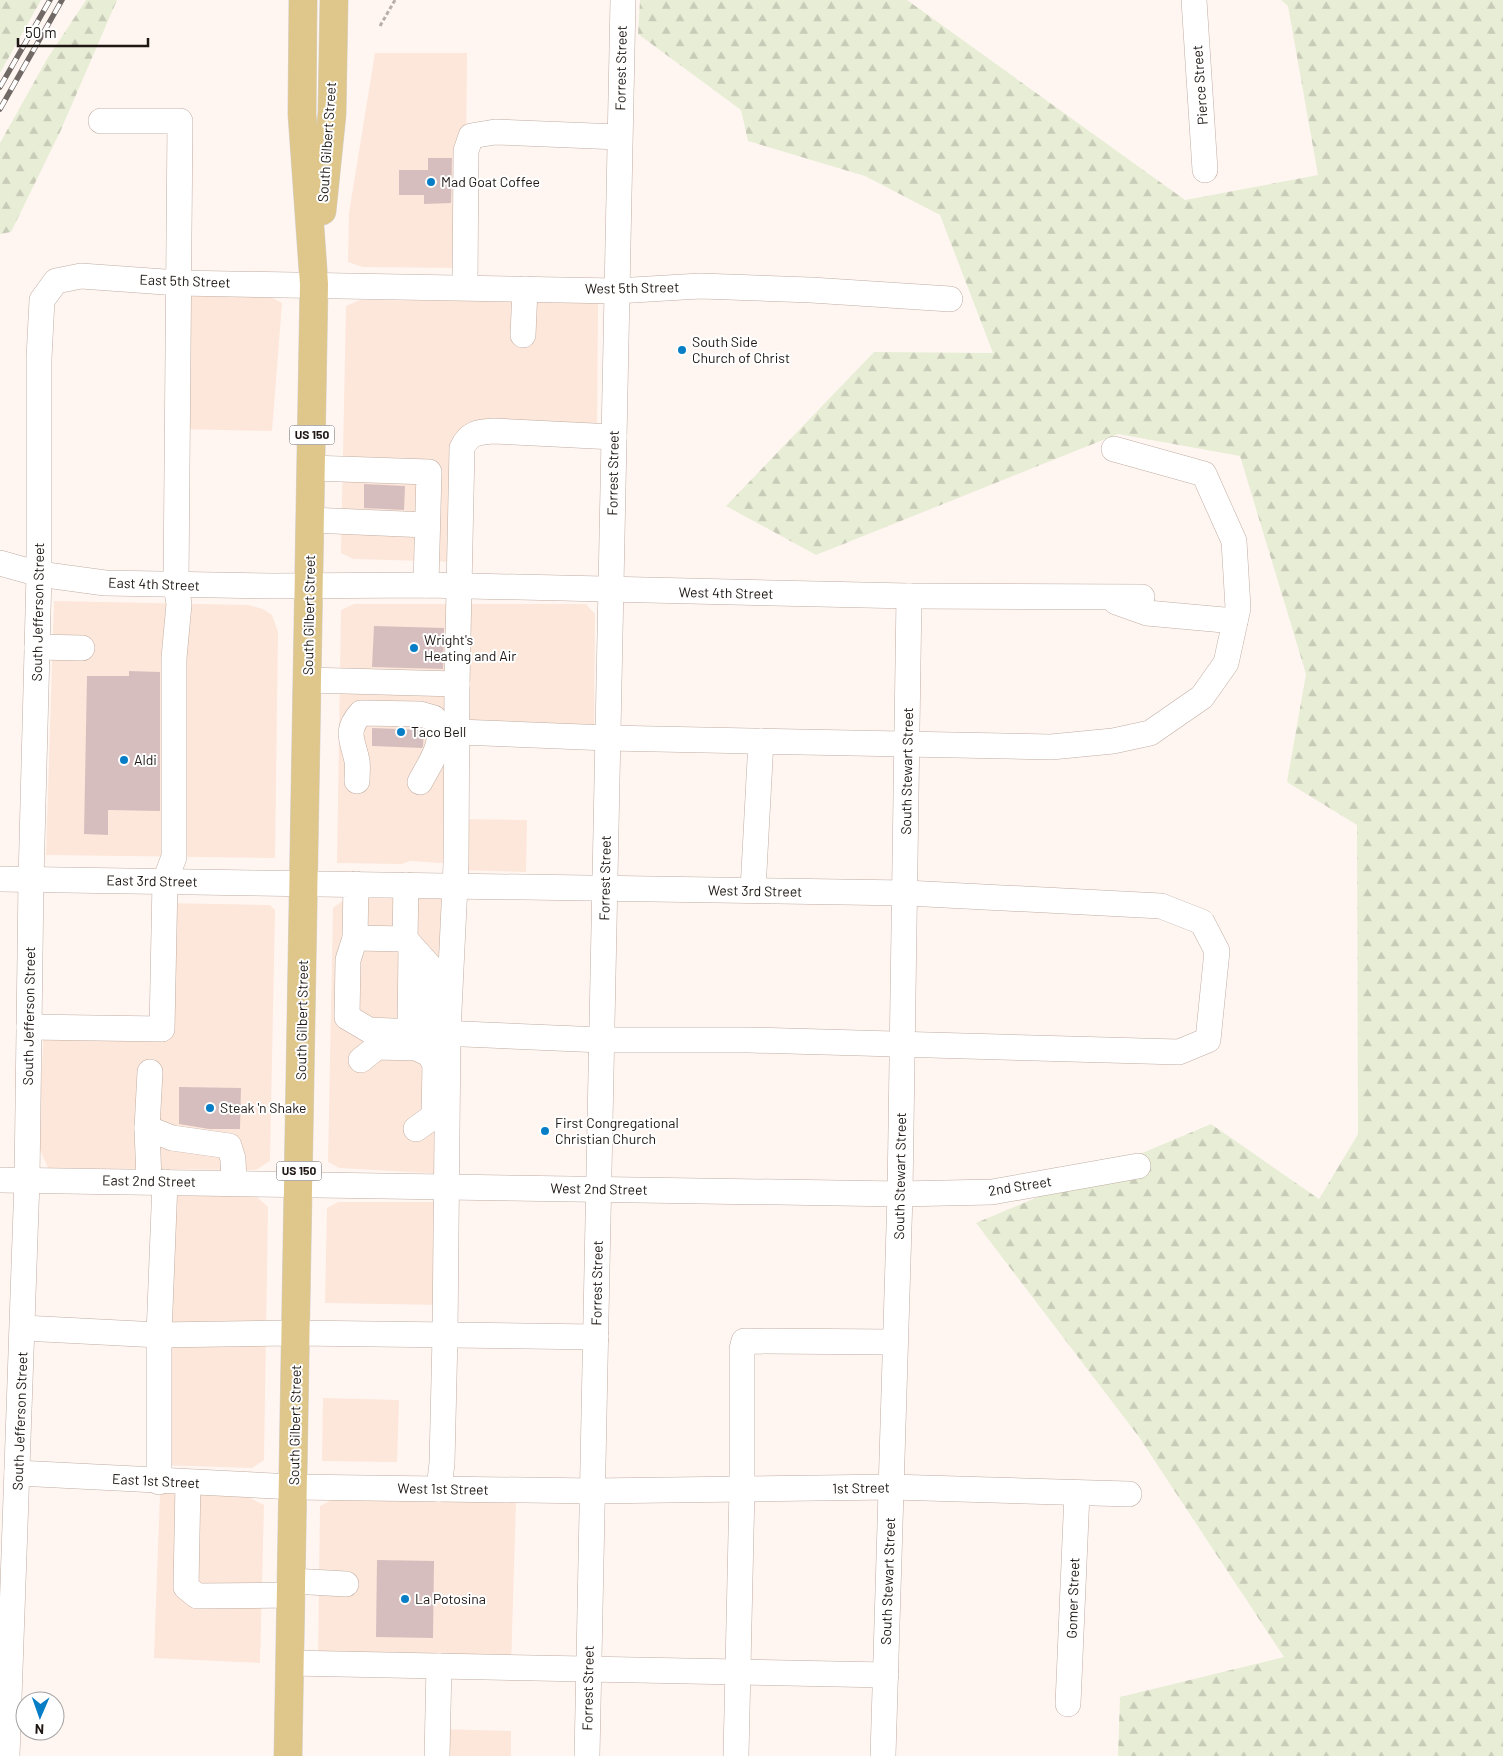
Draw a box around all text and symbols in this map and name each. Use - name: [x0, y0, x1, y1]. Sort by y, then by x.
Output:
- scale bar: [18, 15, 148, 47]
- text: 50 m: [25, 23, 57, 41]
- street label: Forrest Street: [611, 25, 630, 111]
- street label: Pierce Street: [1188, 45, 1211, 126]
- street label: South Gilbert Street: [314, 81, 339, 203]
- place label: Mad Goat Coffee: [441, 173, 540, 190]
- marker: Mad Goat Coffee: [425, 176, 437, 188]
- street label: East 5th Street: [139, 270, 231, 291]
- street label: West 5th Street: [585, 278, 679, 297]
- place label: South Side Church of Christ: [692, 333, 790, 366]
- marker: South Side Church of Christ: [676, 344, 688, 356]
- road number: US 150: [290, 426, 334, 444]
- street label: Forrest Street: [603, 430, 622, 516]
- street label: South Jefferson Street: [28, 542, 47, 682]
- street label: South Gilbert Street: [299, 555, 318, 675]
- street label: East 4th Street: [108, 573, 200, 594]
- street label: West 4th Street: [678, 583, 774, 602]
- place label: Wright's Heating and Air: [424, 631, 516, 664]
- marker: Wright's Heating and Air: [408, 642, 420, 654]
- street label: South Stewart Street: [897, 707, 916, 835]
- place label: Taco Bell: [411, 723, 466, 740]
- marker: Taco Bell: [395, 726, 407, 738]
- place label: Aldi: [134, 751, 157, 768]
- marker: Aldi: [118, 754, 130, 766]
- street label: Forrest Street: [595, 835, 614, 921]
- street label: East 3rd Street: [106, 871, 198, 890]
- street label: West 3rd Street: [708, 881, 802, 900]
- street label: South Jefferson Street: [19, 946, 38, 1086]
- street label: South Gilbert Street: [292, 960, 311, 1080]
- place label: Steak 'n Shake: [220, 1099, 306, 1116]
- marker: Steak 'n Shake: [204, 1102, 216, 1114]
- street label: South Stewart Street: [890, 1112, 909, 1240]
- place label: First Congregational Christian Church: [555, 1114, 679, 1147]
- marker: First Congregational Christian Church: [539, 1125, 551, 1137]
- road number: US 150: [276, 1162, 322, 1180]
- street label: East 2nd Street: [102, 1171, 196, 1190]
- street label: 2nd Street: [987, 1172, 1053, 1199]
- street label: West 2nd Street: [550, 1179, 648, 1198]
- street label: Forrest Street: [587, 1240, 606, 1326]
- street label: South Jefferson Street: [9, 1351, 30, 1491]
- street label: South Gilbert Street: [285, 1365, 304, 1485]
- street label: East 1st Street: [112, 1470, 200, 1491]
- street label: 1st Street: [832, 1478, 890, 1497]
- street label: West 1st Street: [397, 1479, 489, 1498]
- street label: South Stewart Street: [877, 1517, 898, 1645]
- street label: Gomer Street: [1063, 1557, 1082, 1639]
- place label: La Potosina: [415, 1590, 486, 1607]
- marker: La Potosina: [399, 1593, 411, 1605]
- street label: Forrest Street: [578, 1645, 597, 1731]
- north arrow: [15, 1691, 65, 1741]
- text: N: [35, 1721, 44, 1738]

